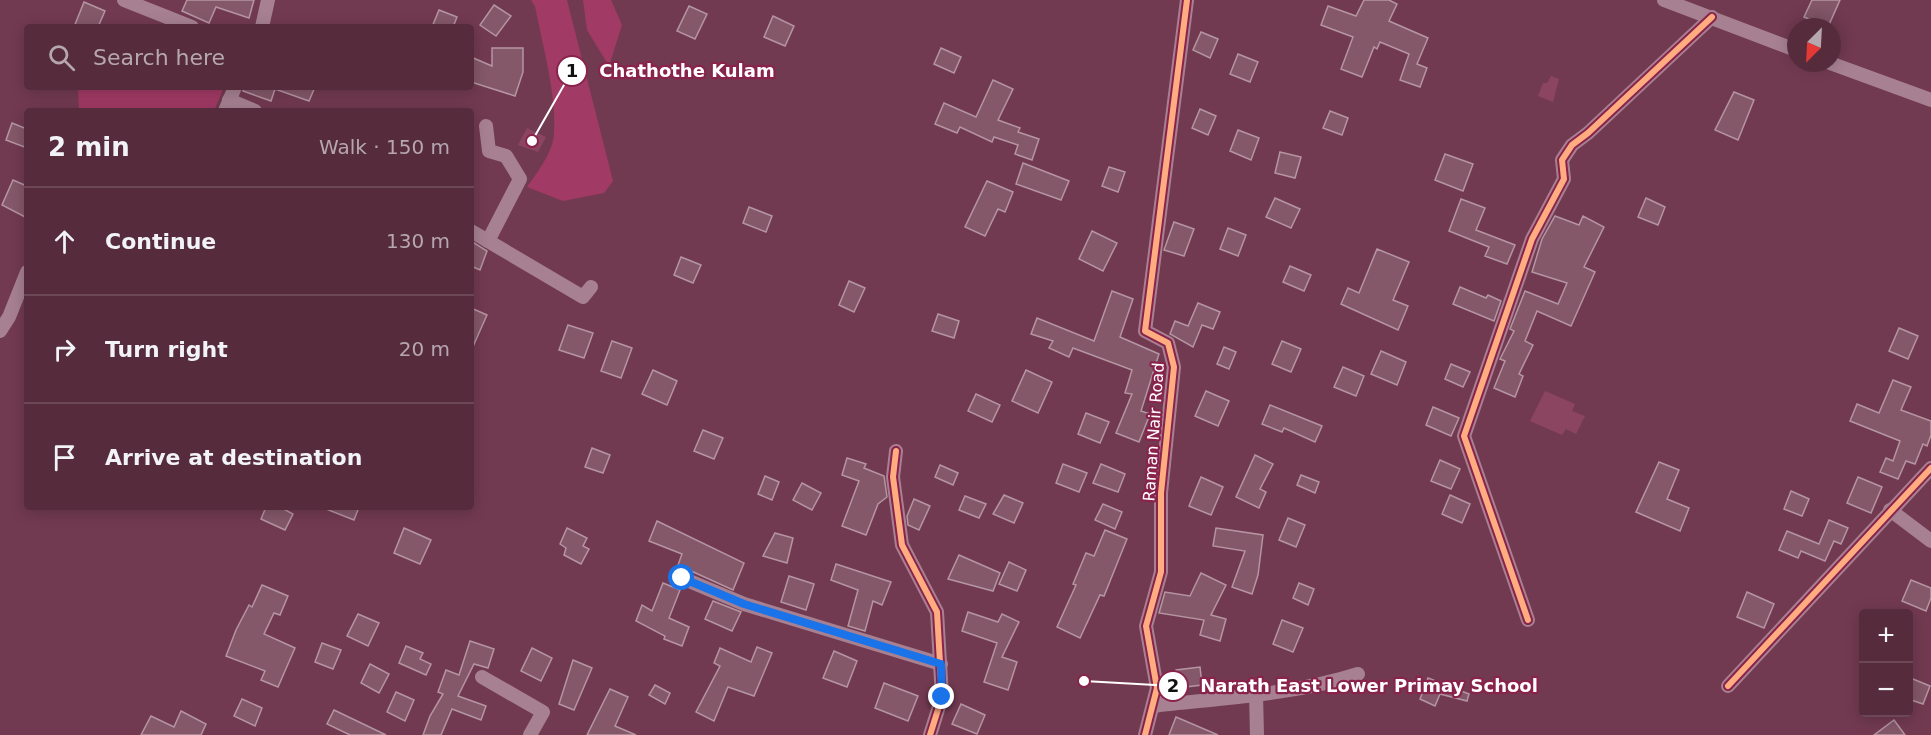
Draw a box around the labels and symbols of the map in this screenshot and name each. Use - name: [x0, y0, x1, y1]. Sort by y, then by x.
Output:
- north arrow: [1787, 18, 1841, 72]
- callout: Chathothe Kulam: [557, 53, 786, 89]
- text: 1: [566, 60, 578, 81]
- text: Chathothe Kulam: [599, 60, 775, 81]
- street label: Raman Nair Road: [1139, 362, 1168, 502]
- route start: [668, 564, 694, 590]
- callout: Narath East Lower Primay School: [1158, 668, 1550, 704]
- text: 2: [1167, 675, 1179, 696]
- text: Narath East Lower Primay School: [1200, 675, 1538, 696]
- route end: [928, 683, 954, 709]

